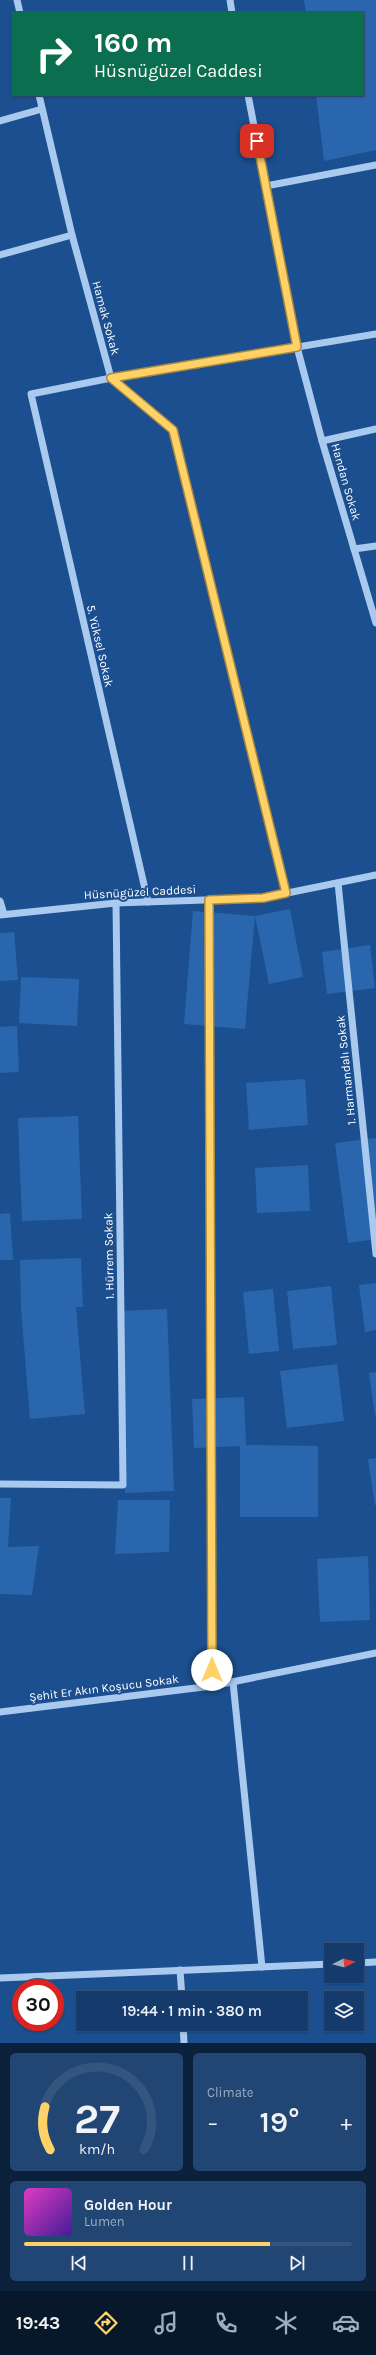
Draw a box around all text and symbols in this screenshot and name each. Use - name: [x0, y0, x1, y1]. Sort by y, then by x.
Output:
- text: 160 m: [94, 26, 172, 59]
- icon: right: [28, 28, 80, 80]
- text: Hüsnügüzel Caddesi: [94, 60, 263, 82]
- pin: [240, 124, 274, 158]
- icon: arrive: [246, 130, 268, 152]
- street label: Hamak Sokak: [89, 279, 123, 357]
- street label: Handan Sokak: [328, 442, 364, 522]
- street label: 5. Yüksel Sokak: [84, 603, 116, 689]
- street label: Hüsnügüzel Caddesi: [83, 882, 197, 902]
- street label: 1. Harmandalı Sokak: [333, 1014, 359, 1126]
- street label: 1. Hürrem Sokak: [101, 1212, 117, 1300]
- position arrow: [191, 1649, 233, 1691]
- street label: Şehit Er Akın Koşucu Sokak: [28, 1672, 180, 1704]
- north arrow: [324, 1943, 364, 1983]
- map controls: [324, 1943, 364, 2031]
- speed limit sign: 30: [12, 1979, 64, 2031]
- button: layers: [324, 1991, 364, 2031]
- text: 19:44 · 1 min · 380 m: [122, 2002, 262, 2020]
- text: Climate: [207, 2085, 253, 2100]
- text: 27: [74, 2095, 119, 2143]
- text: 19°: [260, 2104, 299, 2140]
- text: −: [207, 2110, 219, 2136]
- text: +: [340, 2110, 352, 2136]
- text: km/h: [78, 2141, 115, 2158]
- text: Golden Hour: [84, 2196, 172, 2214]
- text: Lumen: [84, 2214, 125, 2229]
- icon: previous: [68, 2252, 90, 2274]
- icon: pause: [177, 2252, 199, 2274]
- icon: next: [286, 2252, 308, 2274]
- icon: directions: [92, 2309, 120, 2337]
- icon: music: [152, 2309, 180, 2337]
- icon: phone: [212, 2309, 240, 2337]
- icon: climate: [272, 2309, 300, 2337]
- icon: car: [332, 2309, 360, 2337]
- text: 19:43: [16, 2312, 60, 2334]

